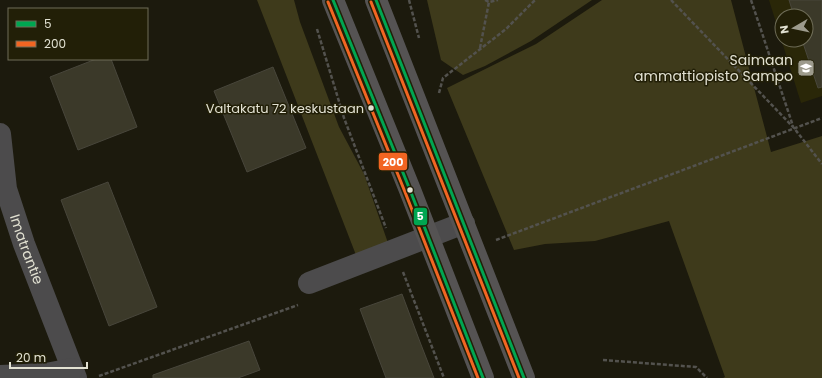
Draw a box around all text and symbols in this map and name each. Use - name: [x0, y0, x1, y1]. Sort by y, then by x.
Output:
- legend: [8, 8, 148, 60]
- north arrow: [774, 8, 814, 48]
- text: 5: [44, 15, 52, 32]
- text: N: [776, 24, 793, 35]
- text: 200: [44, 35, 66, 52]
- place label: Saimaan ammattiopisto Sampo: [634, 50, 793, 86]
- school or university icon: Saimaan ammattiopisto Sampo: [796, 58, 816, 78]
- place label: Valtakatu 72 keskustaan: [206, 99, 364, 118]
- marker: Valtakatu 72 keskustaan: [366, 103, 376, 113]
- line badge: 200: [378, 152, 408, 171]
- text: 200: [383, 154, 403, 170]
- unlabelled marker: [405, 185, 415, 195]
- line badge: 5: [413, 207, 428, 226]
- text: 5: [416, 208, 424, 224]
- street label: Imatrantie: [5, 212, 49, 288]
- scale bar: [10, 344, 87, 370]
- text: 20 m: [16, 349, 46, 366]

